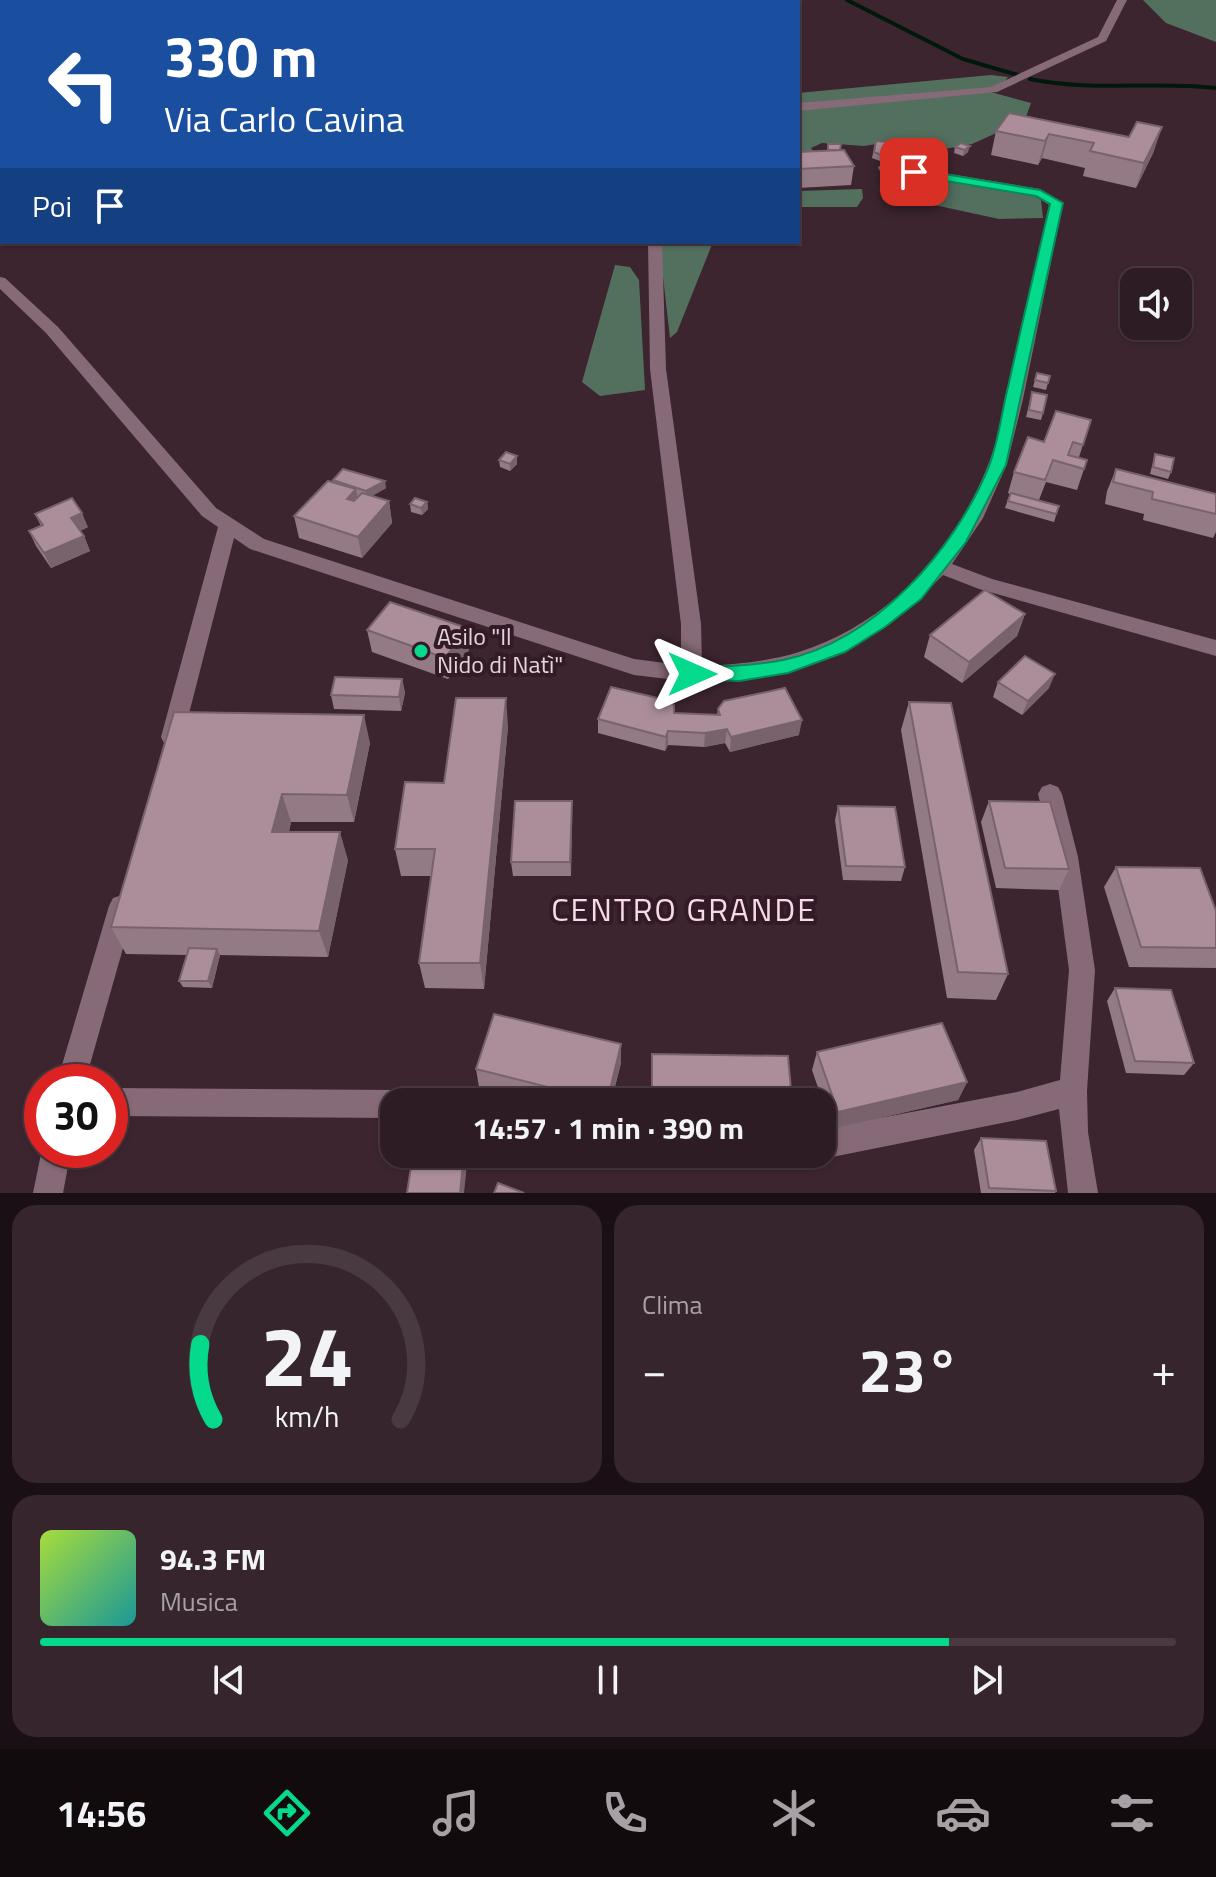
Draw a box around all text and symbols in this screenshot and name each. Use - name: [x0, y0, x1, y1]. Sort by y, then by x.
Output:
- text: 330 m: [164, 14, 317, 99]
- icon: left: [32, 32, 136, 136]
- text: Via Carlo Cavina: [164, 91, 404, 146]
- pin: [880, 138, 948, 206]
- icon: arrive: [892, 150, 936, 194]
- text: Poi: [32, 183, 72, 229]
- icon: arrive: [88, 184, 132, 228]
- map controls: [1120, 268, 1192, 340]
- button: sound: [1120, 268, 1192, 340]
- place label: Asilo "Il Nido di Natì": [437, 618, 563, 682]
- position arrow: [650, 632, 734, 716]
- marker: Asilo "Il Nido di Natì": [412, 642, 430, 660]
- district label: CENTRO GRANDE: [551, 885, 817, 933]
- speed limit sign: 30: [24, 1064, 128, 1168]
- text: 14:57 · 1 min · 390 m: [472, 1105, 744, 1151]
- text: Clima: [642, 1285, 703, 1324]
- text: 24: [260, 1292, 354, 1418]
- text: 23°: [859, 1324, 959, 1415]
- text: −: [642, 1336, 667, 1403]
- text: +: [1151, 1336, 1176, 1403]
- text: km/h: [275, 1395, 339, 1438]
- text: 94.3 FM: [160, 1536, 266, 1582]
- text: Musica: [160, 1582, 238, 1621]
- icon: previous: [207, 1658, 251, 1702]
- icon: pause: [586, 1658, 630, 1702]
- icon: next: [965, 1658, 1009, 1702]
- icon: directions: [259, 1785, 315, 1841]
- icon: music: [428, 1785, 484, 1841]
- icon: phone: [597, 1785, 653, 1841]
- icon: climate: [766, 1785, 822, 1841]
- icon: car: [935, 1785, 991, 1841]
- icon: filters: [1104, 1785, 1160, 1841]
- text: 14:56: [56, 1786, 146, 1841]

